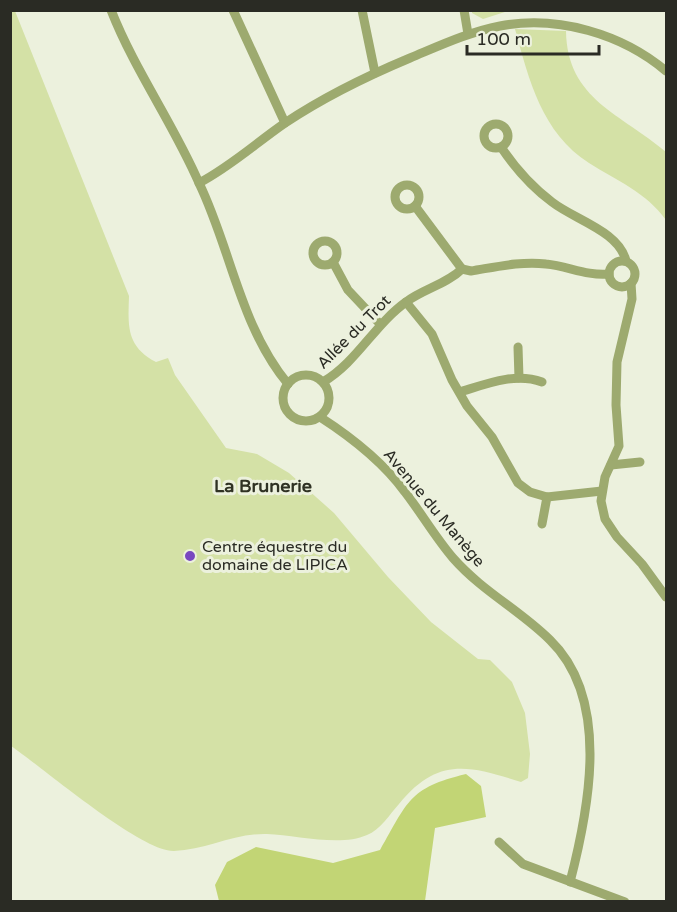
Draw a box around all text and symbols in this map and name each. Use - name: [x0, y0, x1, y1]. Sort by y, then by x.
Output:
- scale bar: [467, 18, 599, 56]
- text: 100 m: [476, 28, 531, 50]
- street label: Allée du Trot: [313, 291, 395, 373]
- street label: Avenue du Manège: [379, 445, 489, 571]
- district label: La Brunerie: [214, 475, 312, 497]
- place label: Centre équestre du domaine de LIPICA: [202, 537, 348, 575]
- marker: Centre équestre du domaine de LIPICA: [183, 549, 197, 563]

